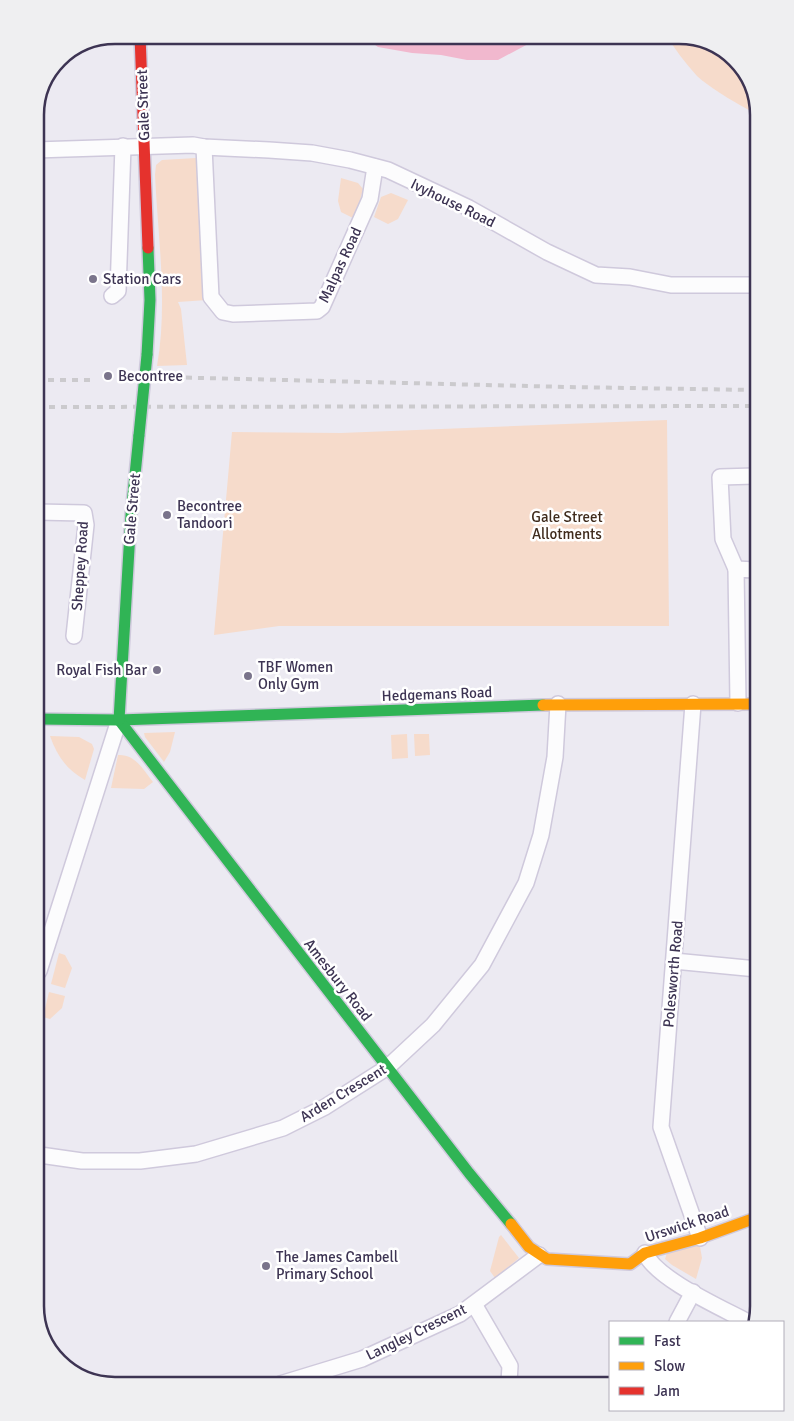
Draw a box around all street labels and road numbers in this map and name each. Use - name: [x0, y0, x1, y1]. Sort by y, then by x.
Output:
- street label: Gale Street: [133, 69, 153, 141]
- street label: Ivyhouse Road: [408, 175, 498, 231]
- street label: Malpas Road: [315, 224, 365, 306]
- street label: Gale Street: [120, 473, 144, 545]
- street label: Sheppey Road: [68, 521, 92, 611]
- street label: Hedgemans Road: [381, 683, 493, 705]
- street label: Polesworth Road: [659, 920, 687, 1028]
- street label: Amesbury Road: [300, 935, 376, 1025]
- street label: Arden Crescent: [296, 1060, 390, 1126]
- street label: Urswick Road: [643, 1202, 731, 1246]
- street label: Langley Crescent: [363, 1300, 469, 1364]

